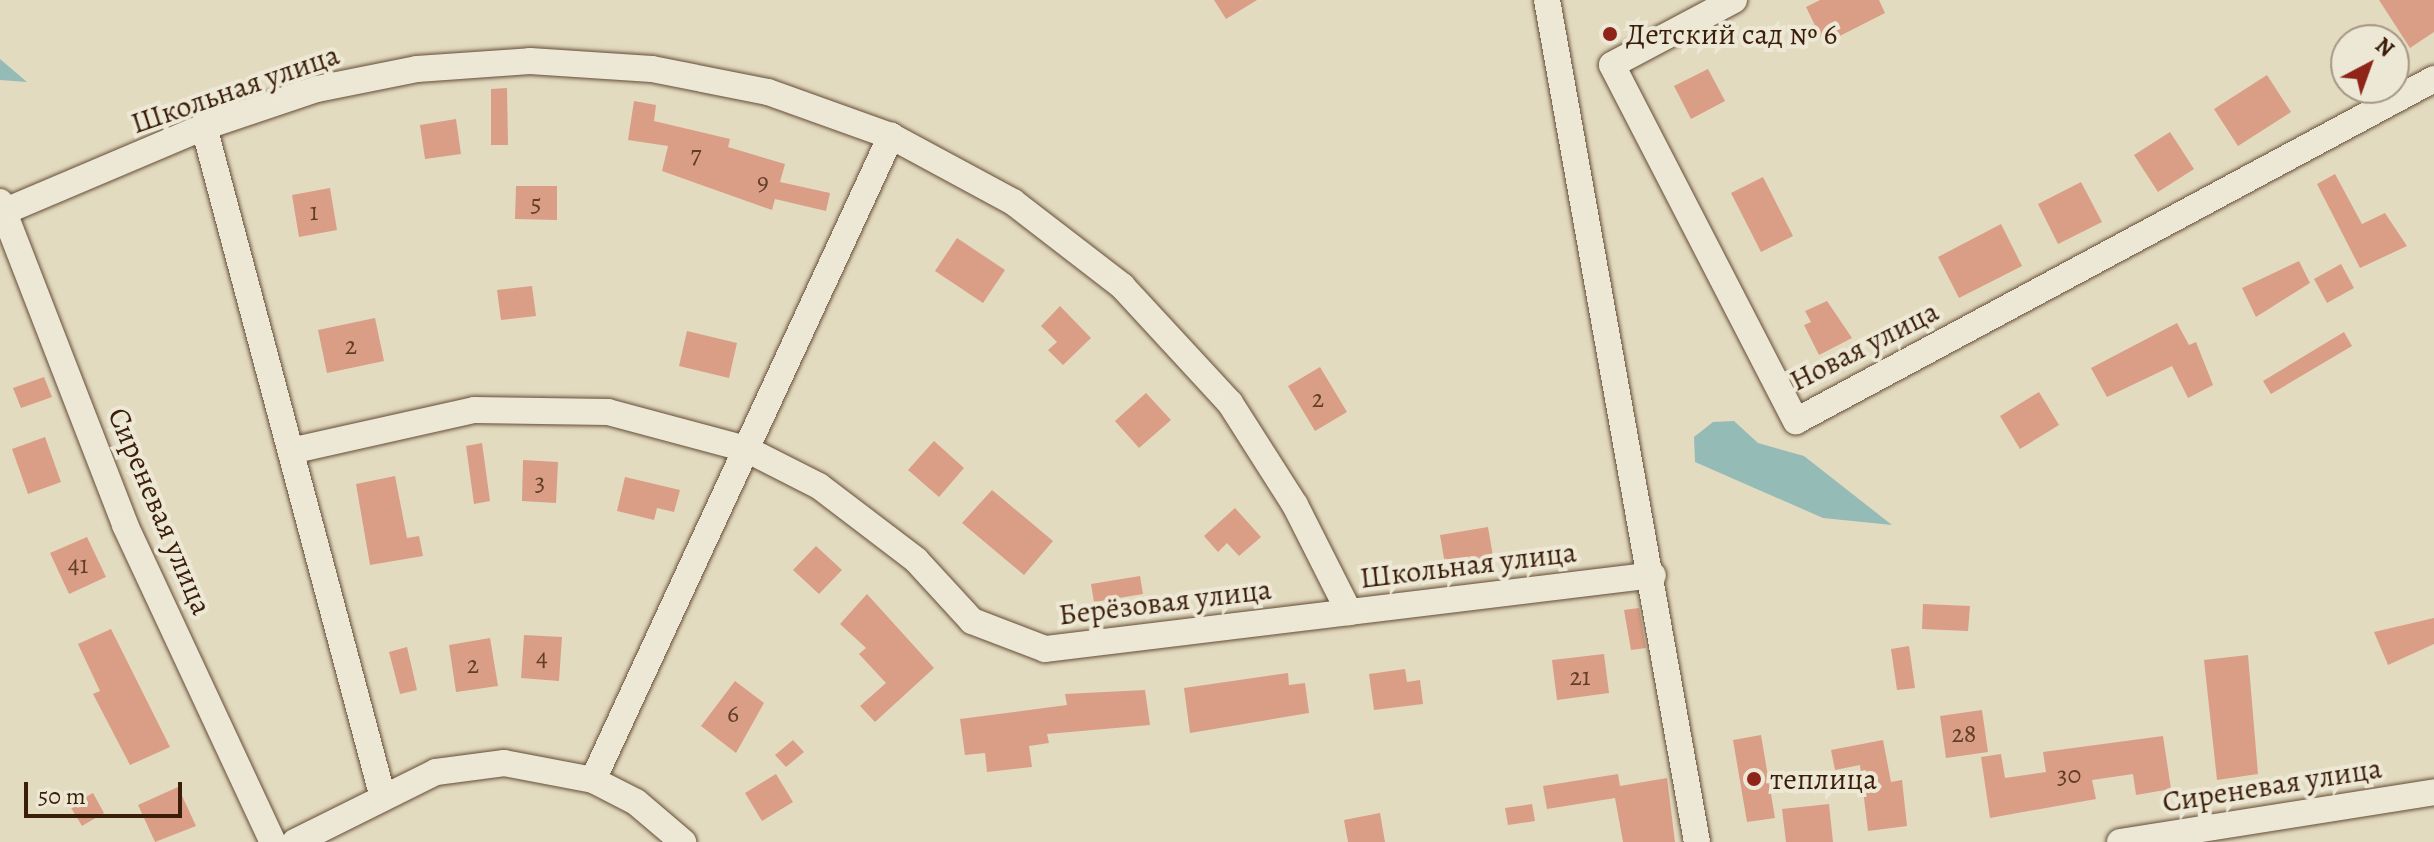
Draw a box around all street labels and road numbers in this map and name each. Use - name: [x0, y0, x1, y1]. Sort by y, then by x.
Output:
- street label: Школьная улица: [126, 36, 344, 142]
- street label: Новая улица: [1784, 293, 1944, 399]
- street label: Сиреневая улица: [100, 402, 220, 620]
- street label: Школьная улица: [1358, 534, 1578, 596]
- street label: Берёзовая улица: [1057, 571, 1273, 633]
- street label: Сиреневая улица: [2160, 750, 2384, 820]

